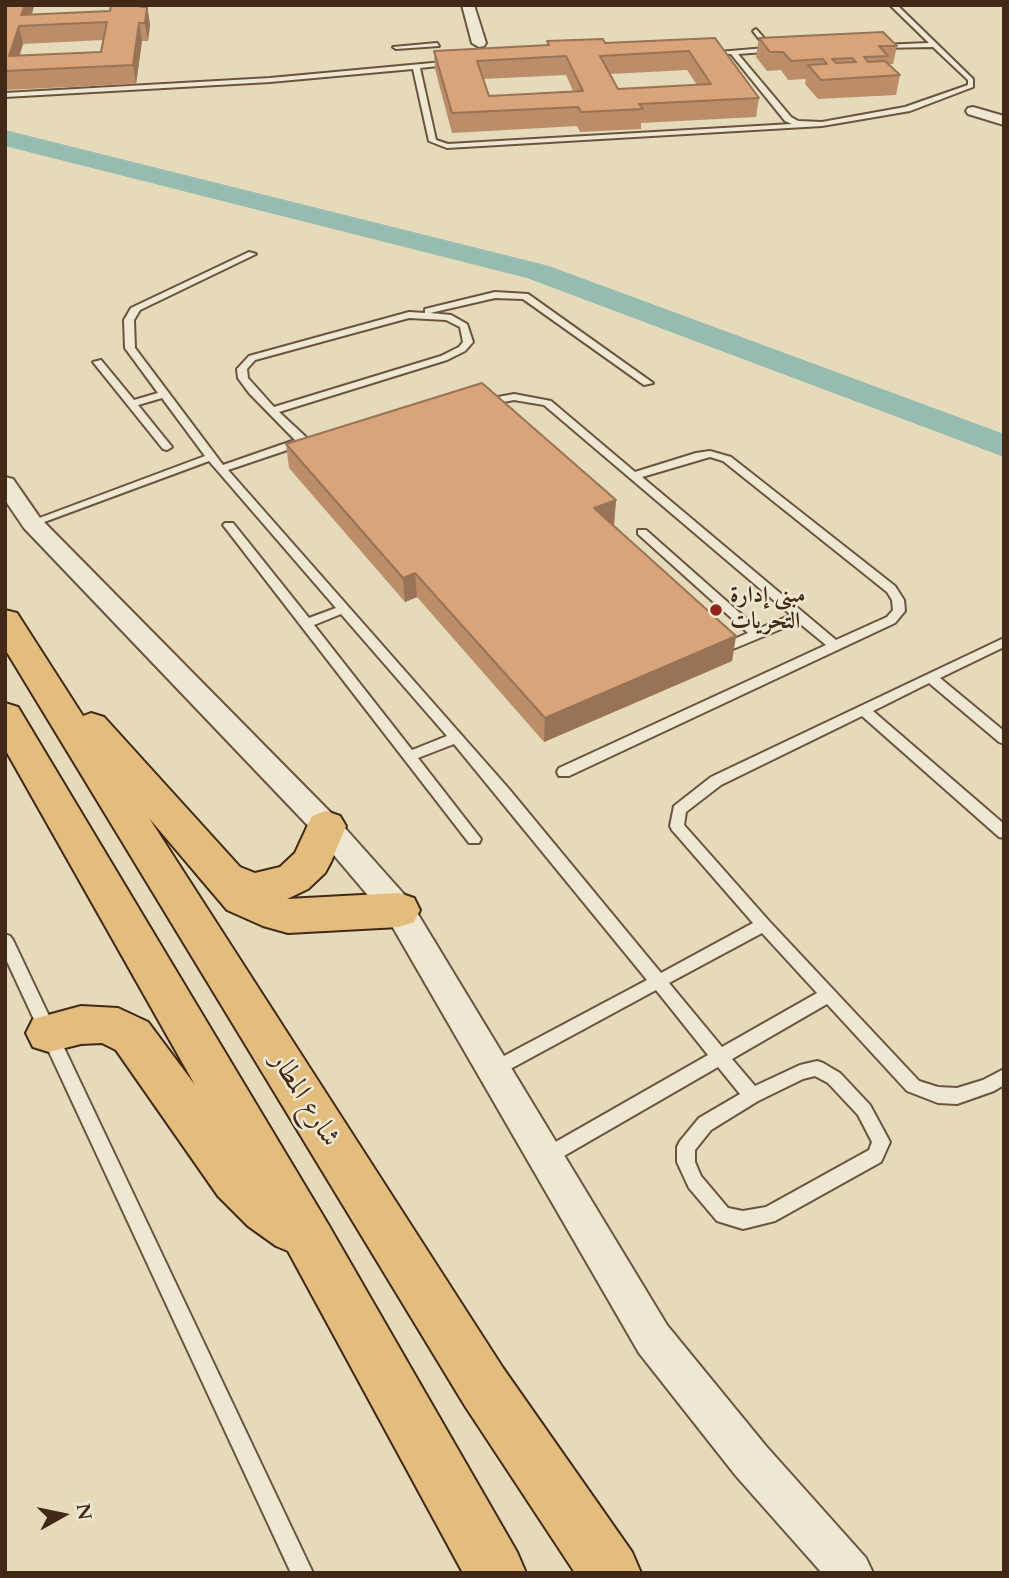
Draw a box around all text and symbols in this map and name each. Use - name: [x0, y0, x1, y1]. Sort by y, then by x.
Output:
- place label: مبنى إدارة التحريات: [730, 583, 805, 637]
- marker: مبنى إدارة التحريات: [708, 602, 724, 618]
- street label: شارع المطار: [262, 1047, 346, 1153]
- north arrow: [28, 1480, 98, 1550]
- text: N: [70, 1502, 98, 1522]

